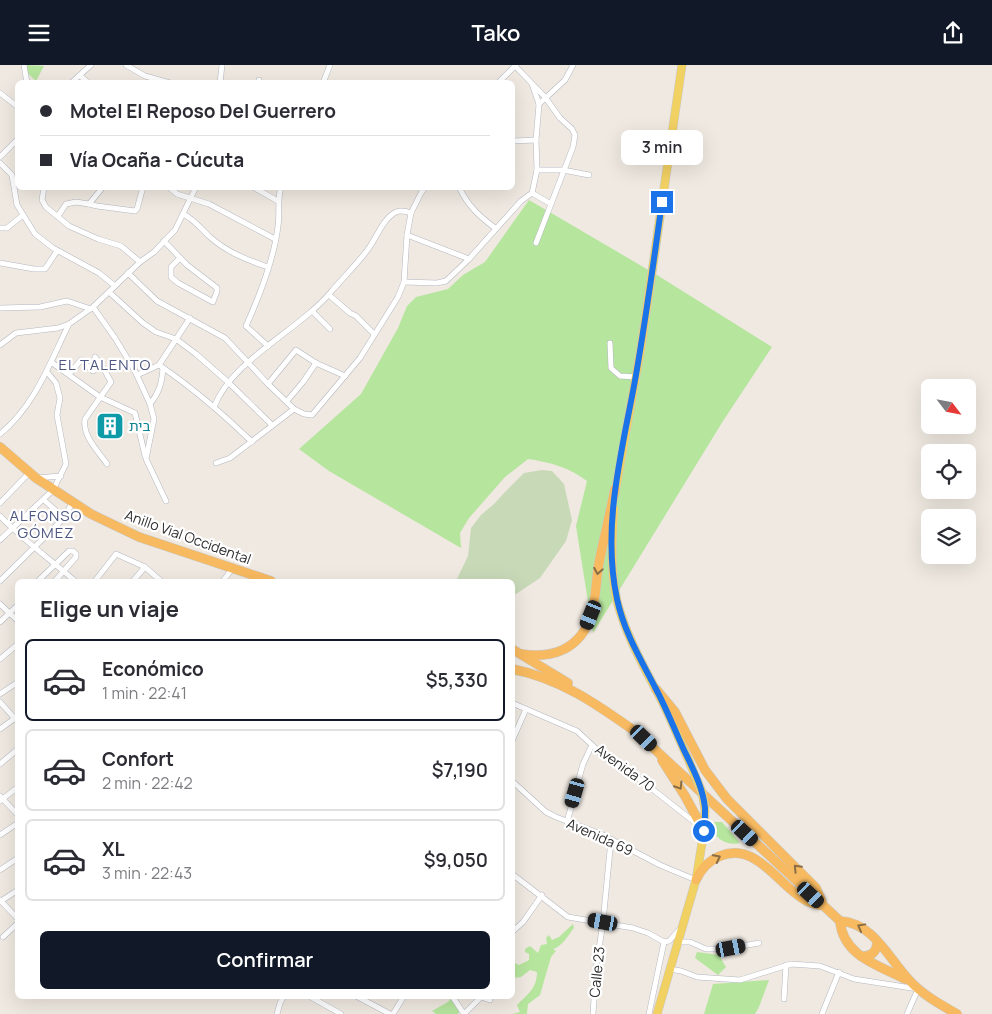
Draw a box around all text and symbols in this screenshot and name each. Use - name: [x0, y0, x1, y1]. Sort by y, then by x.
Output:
- text: Tako: [472, 18, 520, 48]
- icon: menu: [25, 19, 53, 47]
- icon: share: [939, 19, 967, 47]
- text: Motel El Reposo Del Guerrero: [70, 98, 336, 124]
- callout: 3 min: [621, 129, 703, 165]
- text: 3 min: [642, 136, 682, 158]
- text: Vía Ocaña - Cúcuta: [70, 147, 244, 173]
- route end: [651, 191, 673, 213]
- district label: EL TALENTO: [59, 354, 151, 375]
- north arrow: [921, 379, 976, 434]
- map controls: [921, 379, 976, 564]
- building icon: בית: [95, 411, 125, 441]
- place label: בית: [129, 416, 150, 435]
- button: locate: [921, 444, 976, 499]
- district label: ALFONSO GÓMEZ: [10, 505, 82, 543]
- street label: Anillo Vial Occidental: [122, 505, 254, 568]
- button: layers: [921, 509, 976, 564]
- one-way arrow: [593, 566, 603, 575]
- text: Elige un viaje: [40, 594, 179, 624]
- car: [578, 598, 603, 632]
- text: Económico: [102, 656, 204, 682]
- icon: car: [42, 658, 87, 703]
- text: $5,330: [426, 667, 488, 693]
- text: 1 min · 22:41: [102, 682, 187, 704]
- car: [627, 722, 660, 754]
- street label: Avenida 70: [592, 740, 659, 796]
- text: Confort: [102, 746, 174, 772]
- icon: car: [42, 748, 87, 793]
- text: $7,190: [432, 757, 488, 783]
- text: 2 min · 22:42: [102, 772, 193, 794]
- car: [563, 777, 586, 809]
- one-way arrow: [673, 781, 683, 790]
- street label: Avenida 69: [564, 813, 636, 860]
- car: [728, 817, 761, 849]
- route start: [693, 820, 715, 842]
- text: XL: [102, 836, 125, 862]
- icon: car: [42, 838, 87, 883]
- text: $9,050: [424, 847, 488, 873]
- one-way arrow: [712, 854, 721, 864]
- text: 3 min · 22:43: [102, 862, 192, 884]
- one-way arrow: [794, 865, 803, 874]
- car: [794, 879, 827, 911]
- car: [586, 912, 619, 932]
- one-way arrow: [857, 923, 866, 933]
- button: Confirmar: [40, 931, 490, 989]
- car: [714, 938, 747, 958]
- street label: Calle 23: [584, 946, 609, 998]

